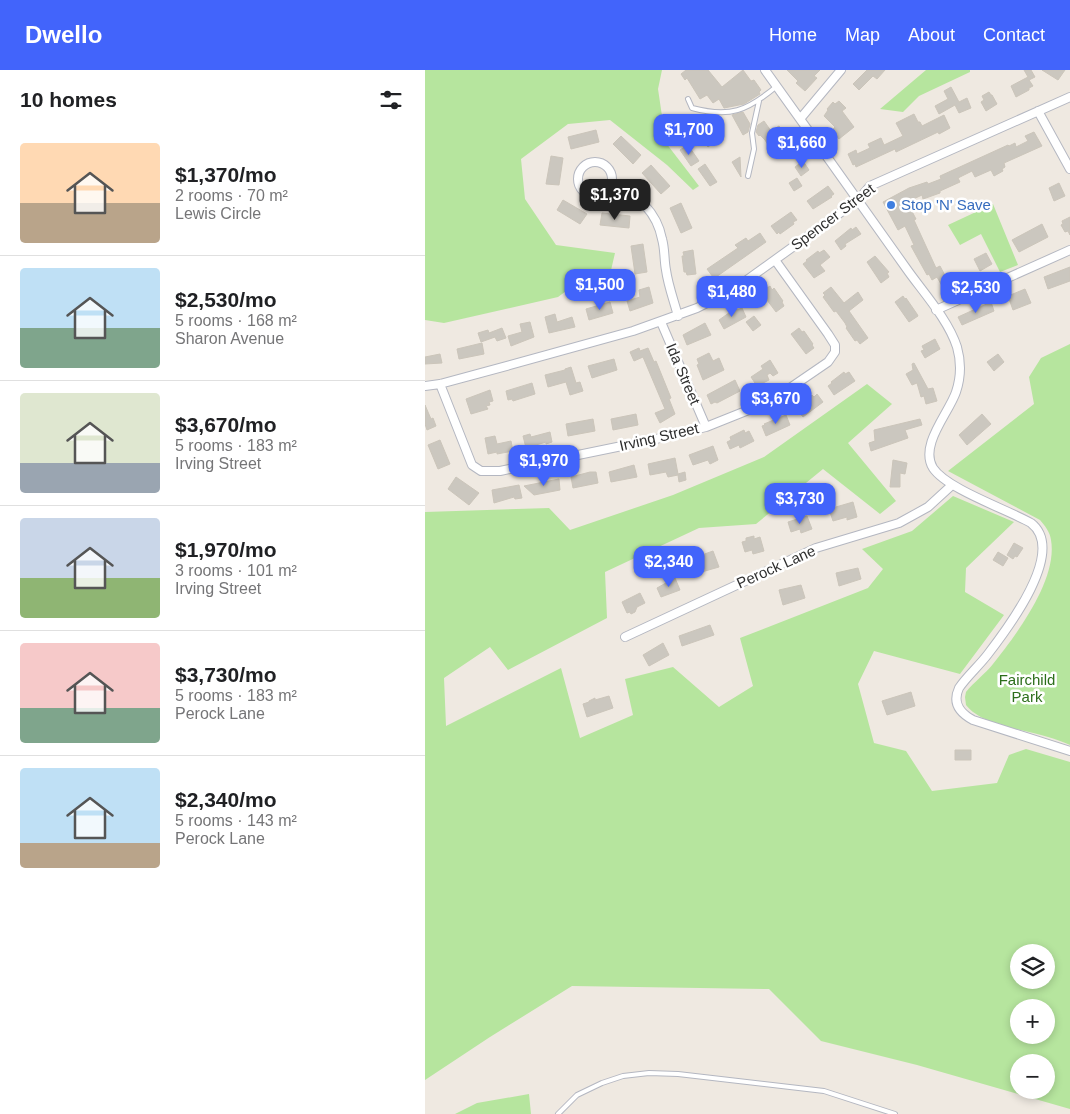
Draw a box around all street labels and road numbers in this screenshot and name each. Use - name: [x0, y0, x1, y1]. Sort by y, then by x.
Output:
- street label: Spencer Street: [788, 179, 878, 253]
- street label: Ida Street: [663, 341, 704, 408]
- street label: Irving Street: [618, 419, 701, 454]
- street label: Perock Lane: [734, 542, 818, 591]

